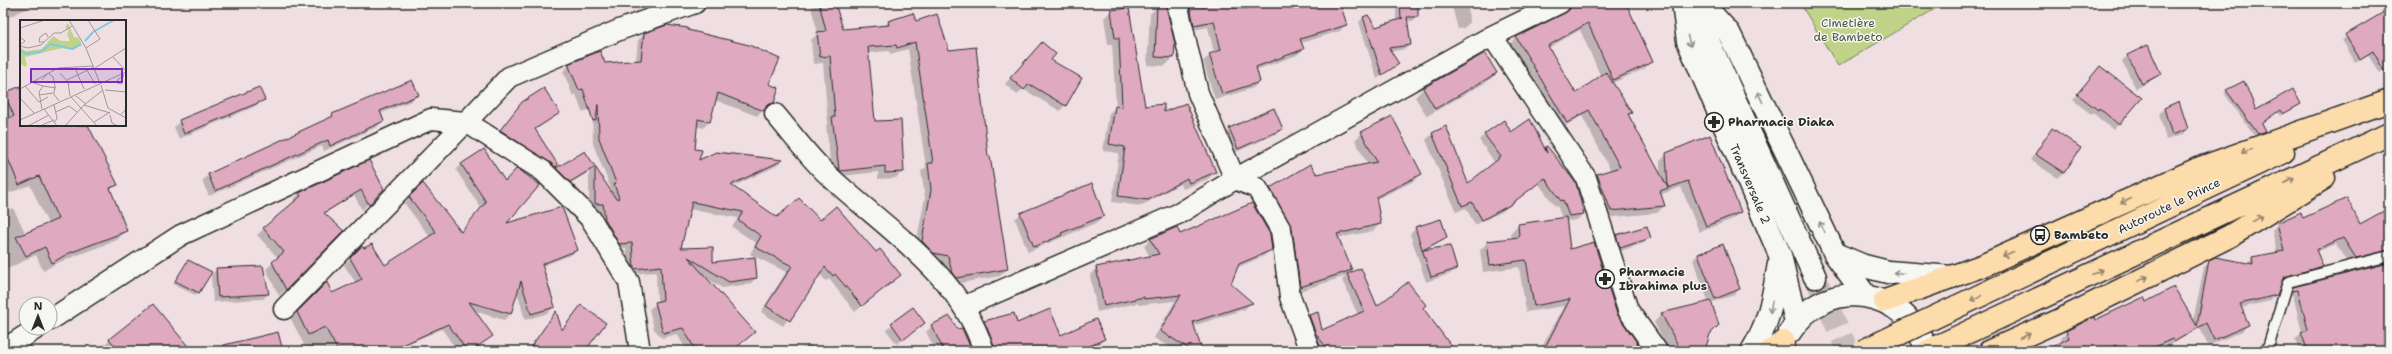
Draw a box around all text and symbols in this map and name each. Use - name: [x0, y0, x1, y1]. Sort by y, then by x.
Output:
- park label: Cimetière de Bambeto: [1814, 15, 1882, 45]
- inset map: [20, 20, 126, 126]
- one-way arrow: [1686, 35, 1693, 48]
- one-way arrow: [1756, 91, 1763, 103]
- pharmacy icon: Pharmacie Diaka: [1703, 111, 1725, 133]
- place label: Pharmacie Diaka: [1728, 114, 1835, 130]
- street label: Transversale 2: [1726, 141, 1774, 227]
- one-way arrow: [2241, 148, 2253, 156]
- street label: Autoroute le Prince: [2115, 174, 2223, 238]
- one-way arrow: [2282, 177, 2294, 184]
- one-way arrow: [2121, 198, 2133, 205]
- one-way arrow: [2251, 214, 2263, 222]
- one-way arrow: [1818, 221, 1825, 233]
- bus stop icon: Bambeto: [2029, 224, 2051, 246]
- place label: Bambeto: [2054, 227, 2109, 243]
- one-way arrow: [2002, 251, 2014, 258]
- place label: Pharmacie Ibrahima plus: [1619, 264, 1707, 294]
- pharmacy icon: Pharmacie Ibrahima plus: [1594, 268, 1616, 290]
- one-way arrow: [2091, 268, 2103, 275]
- one-way arrow: [1893, 269, 1906, 276]
- one-way arrow: [2136, 275, 2148, 282]
- one-way arrow: [1970, 295, 1982, 302]
- north arrow: [18, 296, 58, 336]
- text: N: [34, 299, 43, 314]
- one-way arrow: [1767, 300, 1775, 313]
- one-way arrow: [2019, 331, 2031, 339]

